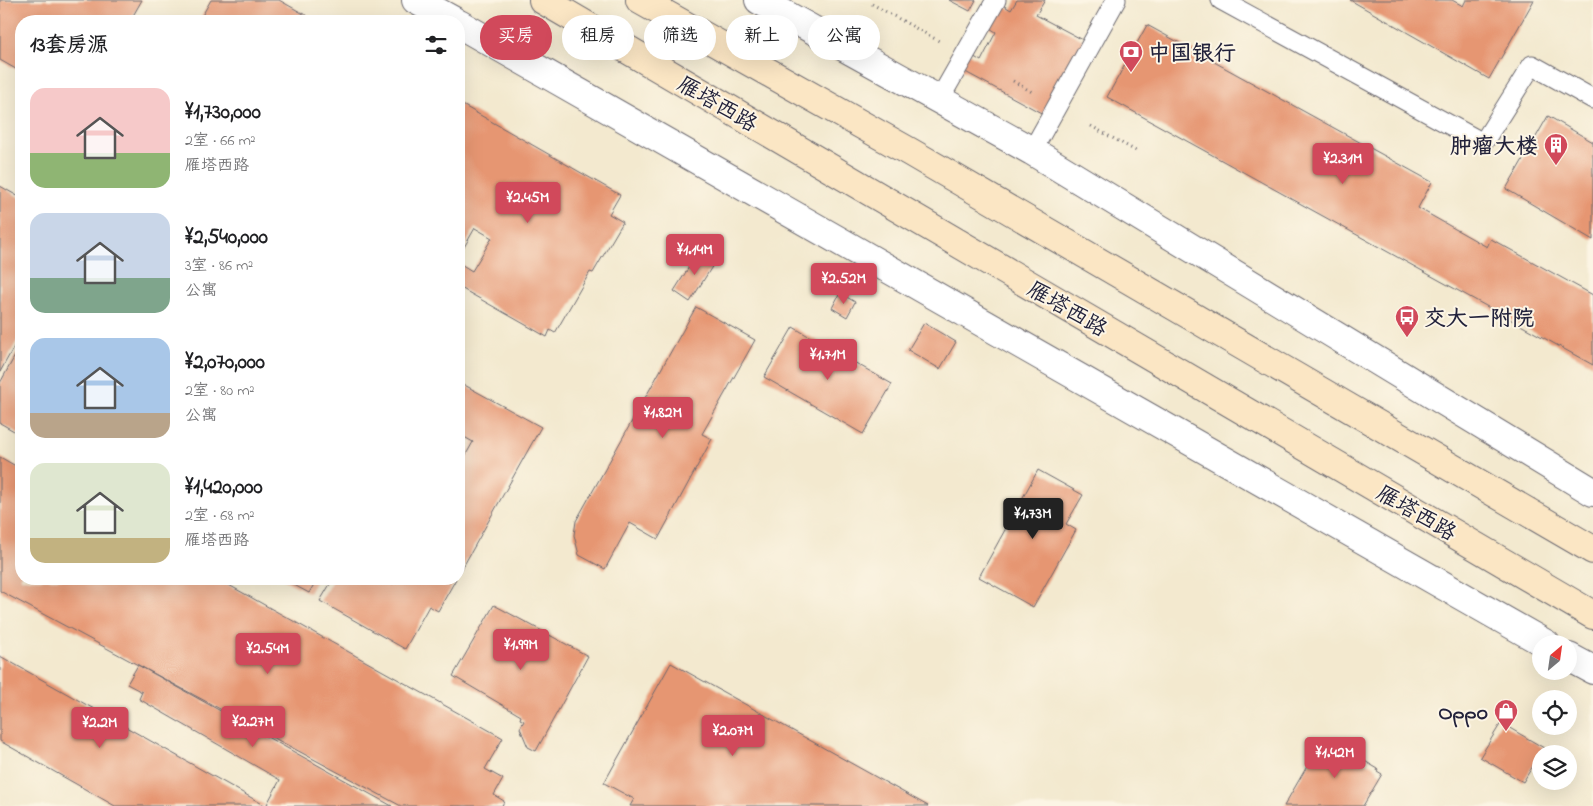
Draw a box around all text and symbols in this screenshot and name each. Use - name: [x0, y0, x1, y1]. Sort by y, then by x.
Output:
- chip: 买房: [480, 15, 552, 60]
- chip: 租房: [562, 15, 634, 60]
- chip: 筛选: [644, 15, 716, 60]
- chip: 新上: [726, 15, 798, 60]
- chip: 公寓: [808, 15, 880, 60]
- text: 13套房源: [30, 31, 108, 61]
- icon: filters: [422, 31, 450, 59]
- bank icon: 中国银行: [1118, 39, 1144, 73]
- place label: 中国银行: [1148, 39, 1236, 71]
- street label: 雁塔西路: [670, 70, 763, 141]
- text: ¥1,730,000: [185, 98, 261, 128]
- icon: home: [70, 108, 130, 168]
- text: 2室 · 66 m²: [185, 129, 256, 153]
- place label: 肿瘤大楼: [1450, 132, 1538, 164]
- building icon: 肿瘤大楼: [1543, 132, 1569, 166]
- pin: ¥2.31M: [1302, 142, 1384, 185]
- text: ¥2.31M: [1324, 147, 1362, 171]
- text: 雁塔西路: [185, 154, 249, 178]
- pin: ¥2.45M: [487, 182, 569, 224]
- text: ¥2.45M: [507, 186, 549, 210]
- text: ¥2,540,000: [185, 223, 268, 253]
- icon: home: [70, 233, 130, 293]
- pin: ¥1.14M: [654, 234, 736, 276]
- text: ¥1.14M: [677, 238, 713, 262]
- text: 3室 · 86 m²: [185, 254, 253, 278]
- pin: ¥2.52M: [803, 262, 885, 305]
- text: ¥2.52M: [822, 267, 866, 291]
- street label: 雁塔西路: [1020, 275, 1113, 346]
- text: 公寓: [185, 279, 217, 303]
- bus stop icon: 交大一附院: [1394, 304, 1420, 338]
- place label: 交大一附院: [1424, 304, 1534, 336]
- pin: ¥1.71M: [787, 338, 869, 381]
- text: ¥1.71M: [810, 343, 846, 367]
- text: ¥2,070,000: [185, 348, 265, 378]
- icon: home: [70, 358, 130, 418]
- text: 2室 · 80 m²: [185, 379, 254, 403]
- pin: ¥1.82M: [622, 396, 704, 439]
- text: ¥1.82M: [644, 401, 682, 425]
- text: 公寓: [185, 404, 217, 428]
- text: ¥1,420,000: [185, 473, 262, 503]
- street label: 雁塔西路: [1369, 479, 1462, 550]
- icon: home: [70, 483, 130, 543]
- pin: ¥1.73M: [992, 498, 1074, 540]
- text: ¥1.73M: [1014, 502, 1052, 526]
- text: 2室 · 68 m²: [185, 504, 255, 528]
- text: 雁塔西路: [185, 529, 249, 553]
- pin: ¥1.99M: [480, 628, 562, 671]
- pin: ¥2.54M: [227, 632, 309, 675]
- text: ¥1.99M: [504, 633, 538, 657]
- north arrow: [1532, 635, 1578, 680]
- map controls: [1532, 635, 1577, 790]
- text: ¥2.54M: [247, 637, 289, 661]
- button: locate: [1532, 690, 1577, 735]
- place label: Oppo: [1438, 698, 1488, 730]
- shop icon: Oppo: [1493, 698, 1519, 732]
- pin: ¥2.2M: [65, 706, 135, 749]
- pin: ¥2.27M: [212, 706, 294, 748]
- text: ¥2.27M: [232, 710, 274, 734]
- text: ¥2.2M: [82, 711, 118, 735]
- pin: ¥2.07M: [692, 714, 774, 757]
- text: ¥2.07M: [713, 719, 753, 743]
- pin: ¥1.42M: [1294, 736, 1376, 779]
- text: ¥1.42M: [1316, 741, 1354, 765]
- button: layers: [1532, 745, 1577, 790]

